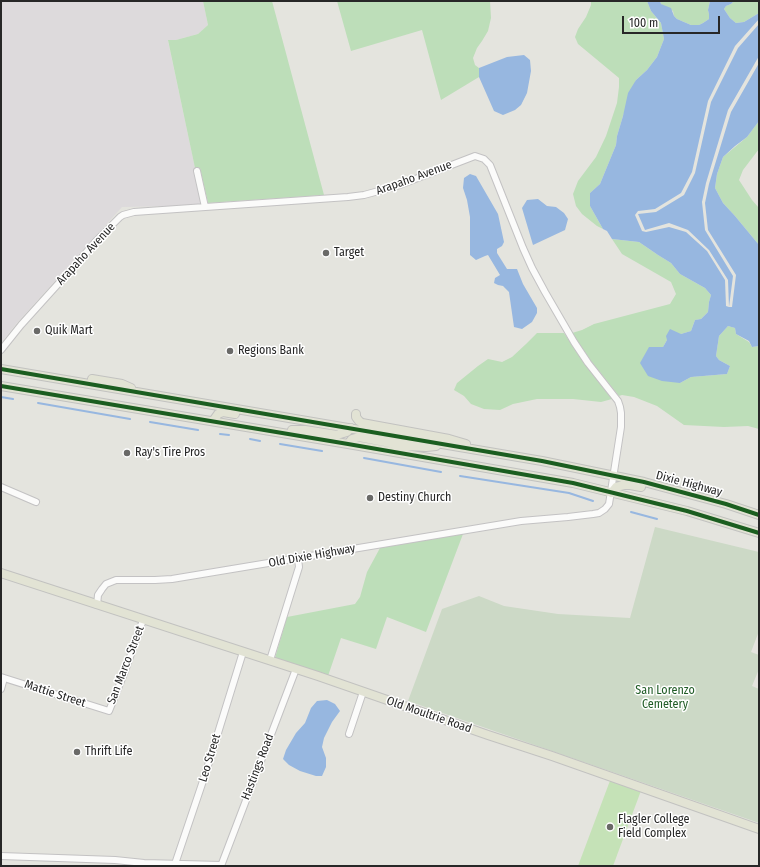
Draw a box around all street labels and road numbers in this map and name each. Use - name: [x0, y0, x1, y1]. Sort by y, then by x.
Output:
- street label: Arapaho Avenue: [374, 158, 454, 198]
- street label: Arapaho Avenue: [54, 220, 118, 288]
- street label: Dixie Highway: [654, 468, 724, 500]
- street label: Old Dixie Highway: [267, 541, 357, 571]
- street label: San Marco Street: [104, 624, 148, 706]
- street label: Mattie Street: [23, 677, 87, 711]
- street label: Old Moultrie Road: [385, 694, 473, 736]
- street label: Leo Street: [196, 732, 224, 784]
- street label: Hastings Road: [239, 732, 277, 802]

